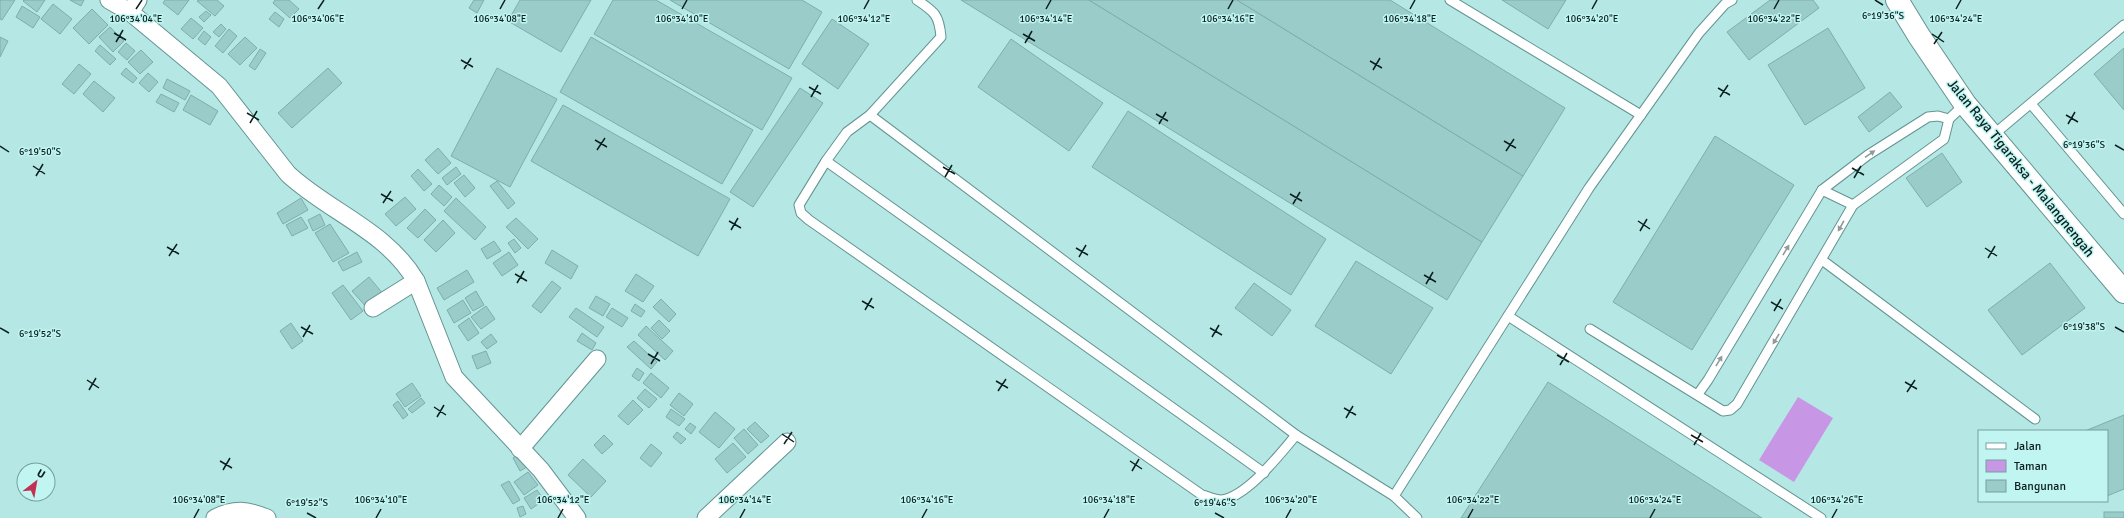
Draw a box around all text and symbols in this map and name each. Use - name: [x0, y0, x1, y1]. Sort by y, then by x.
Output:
- text: 6°19'36"S: [1862, 10, 1905, 22]
- text: 106°34'04"E: [109, 13, 163, 25]
- text: 106°34'06"E: [291, 13, 345, 25]
- text: 106°34'08"E: [473, 13, 527, 25]
- text: 106°34'10"E: [655, 13, 709, 25]
- text: 106°34'12"E: [837, 13, 891, 25]
- text: 106°34'14"E: [1019, 13, 1073, 25]
- text: 106°34'16"E: [1201, 13, 1255, 25]
- text: 106°34'18"E: [1383, 13, 1437, 25]
- text: 106°34'20"E: [1565, 13, 1619, 25]
- text: 106°34'22"E: [1747, 13, 1801, 25]
- text: 106°34'24"E: [1929, 13, 1983, 25]
- street label: Jalan Raya Tigaraksa - Malangnengah: [1944, 75, 2098, 261]
- text: 6°19'36"S: [2063, 139, 2106, 151]
- text: 6°19'50"S: [19, 146, 62, 158]
- one-way arrow: [1865, 150, 1876, 158]
- one-way arrow: [1838, 220, 1844, 232]
- one-way arrow: [1783, 244, 1790, 256]
- text: 6°19'38"S: [2063, 321, 2106, 333]
- text: 6°19'52"S: [19, 328, 62, 340]
- one-way arrow: [1772, 333, 1779, 345]
- one-way arrow: [1716, 355, 1723, 367]
- legend: [1978, 430, 2108, 502]
- text: Jalan: [2014, 439, 2041, 454]
- text: Taman: [2014, 459, 2047, 474]
- north arrow: [16, 462, 56, 502]
- text: U: [34, 466, 47, 481]
- text: Bangunan: [2014, 479, 2066, 494]
- text: 106°34'08"E: [172, 494, 226, 506]
- text: 106°34'10"E: [354, 494, 408, 506]
- text: 106°34'12"E: [536, 494, 590, 506]
- text: 106°34'14"E: [718, 494, 772, 506]
- text: 106°34'16"E: [900, 494, 954, 506]
- text: 106°34'18"E: [1082, 494, 1136, 506]
- text: 106°34'20"E: [1264, 494, 1318, 506]
- text: 106°34'22"E: [1446, 494, 1500, 506]
- text: 106°34'24"E: [1628, 494, 1682, 506]
- text: 106°34'26"E: [1810, 494, 1864, 506]
- text: 6°19'52"S: [286, 497, 329, 509]
- text: 6°19'46"S: [1194, 497, 1237, 509]

